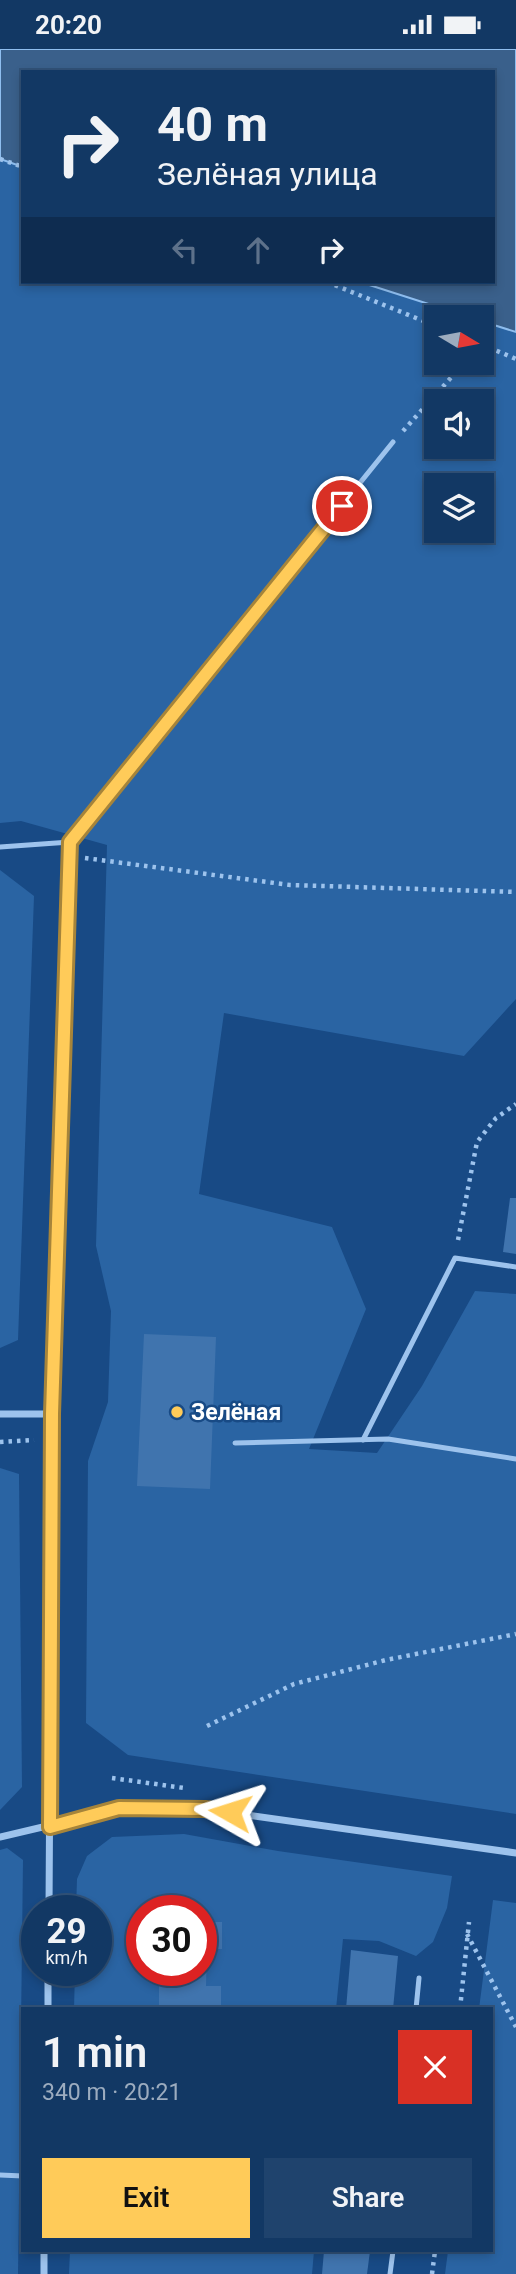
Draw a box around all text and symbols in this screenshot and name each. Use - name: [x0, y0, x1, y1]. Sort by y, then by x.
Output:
- text: 20:20: [35, 10, 102, 40]
- text: 40 m: [157, 96, 268, 153]
- icon: right: [42, 98, 133, 189]
- text: Зелёная улица: [157, 155, 378, 193]
- icon: left: [166, 231, 204, 269]
- icon: ahead: [239, 231, 277, 269]
- icon: right: [312, 231, 350, 269]
- north arrow: [424, 305, 494, 375]
- map controls: [424, 305, 494, 543]
- button: sound: [424, 389, 494, 459]
- button: layers: [424, 473, 494, 543]
- pin: [312, 476, 372, 536]
- icon: arrive: [323, 487, 361, 525]
- place label: Зелёная: [191, 1399, 281, 1426]
- marker: Зелёная: [169, 1404, 185, 1420]
- position arrow: [193, 1775, 267, 1849]
- speed limit sign: 30: [126, 1895, 217, 1986]
- text: 29: [46, 1911, 87, 1952]
- text: km/h: [45, 1947, 88, 1968]
- text: 1 min: [42, 2028, 147, 2077]
- button: close: [398, 2030, 472, 2104]
- text: 340 m · 20:21: [42, 2079, 181, 2106]
- button: Exit: [42, 2158, 250, 2238]
- button: Share: [264, 2158, 472, 2238]

